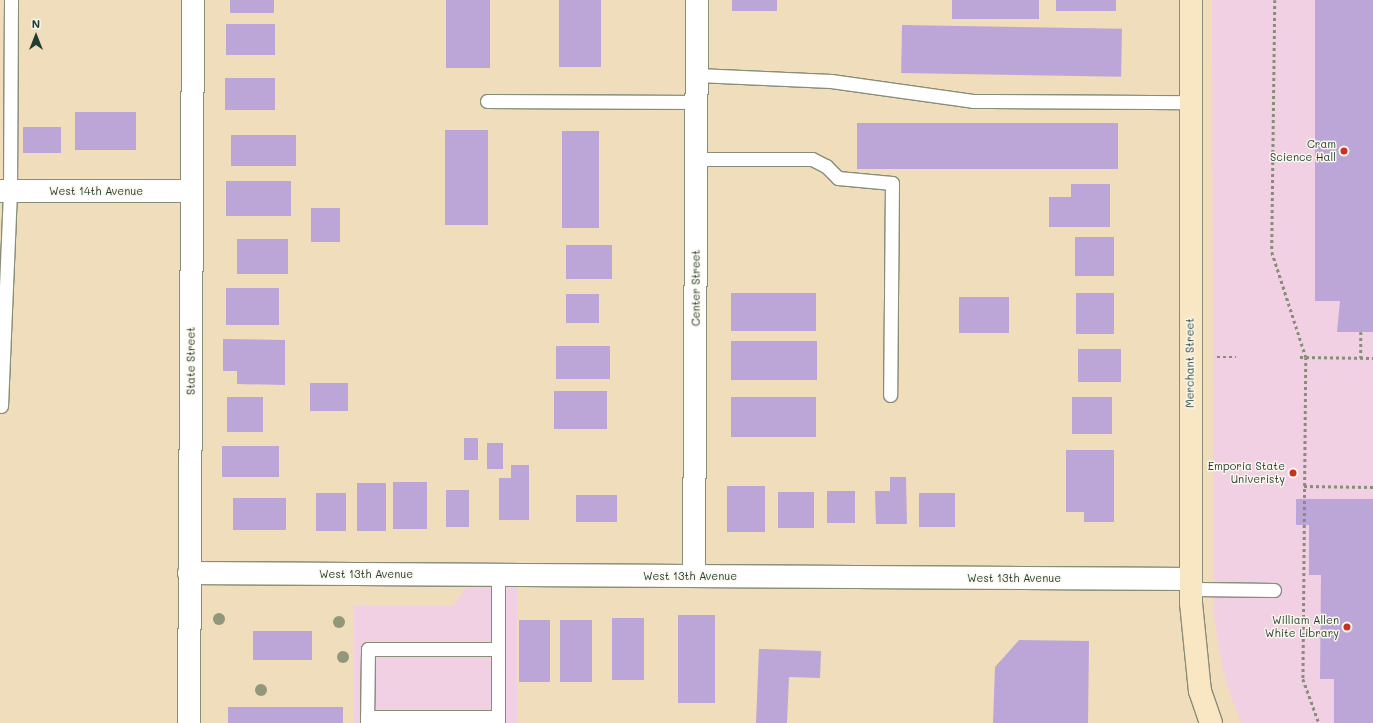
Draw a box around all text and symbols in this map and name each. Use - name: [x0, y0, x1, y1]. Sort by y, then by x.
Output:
- north arrow: [16, 16, 56, 56]
- text: N: [32, 16, 40, 31]
- place label: Cram Science Hall: [1270, 138, 1336, 164]
- marker: Cram Science Hall: [1339, 146, 1349, 156]
- street label: West 14th Avenue: [49, 184, 143, 198]
- street label: Center Street: [689, 250, 703, 326]
- street label: Merchant Street: [1183, 318, 1197, 408]
- street label: State Street: [184, 327, 198, 395]
- place label: Emporia State Univeristy: [1208, 460, 1285, 486]
- marker: Emporia State Univeristy: [1288, 468, 1298, 478]
- street label: West 13th Avenue: [319, 567, 413, 581]
- street label: West 13th Avenue: [643, 569, 737, 583]
- street label: West 13th Avenue: [967, 571, 1061, 585]
- place label: William Allen White Library: [1265, 614, 1339, 640]
- marker: William Allen White Library: [1342, 622, 1352, 632]

